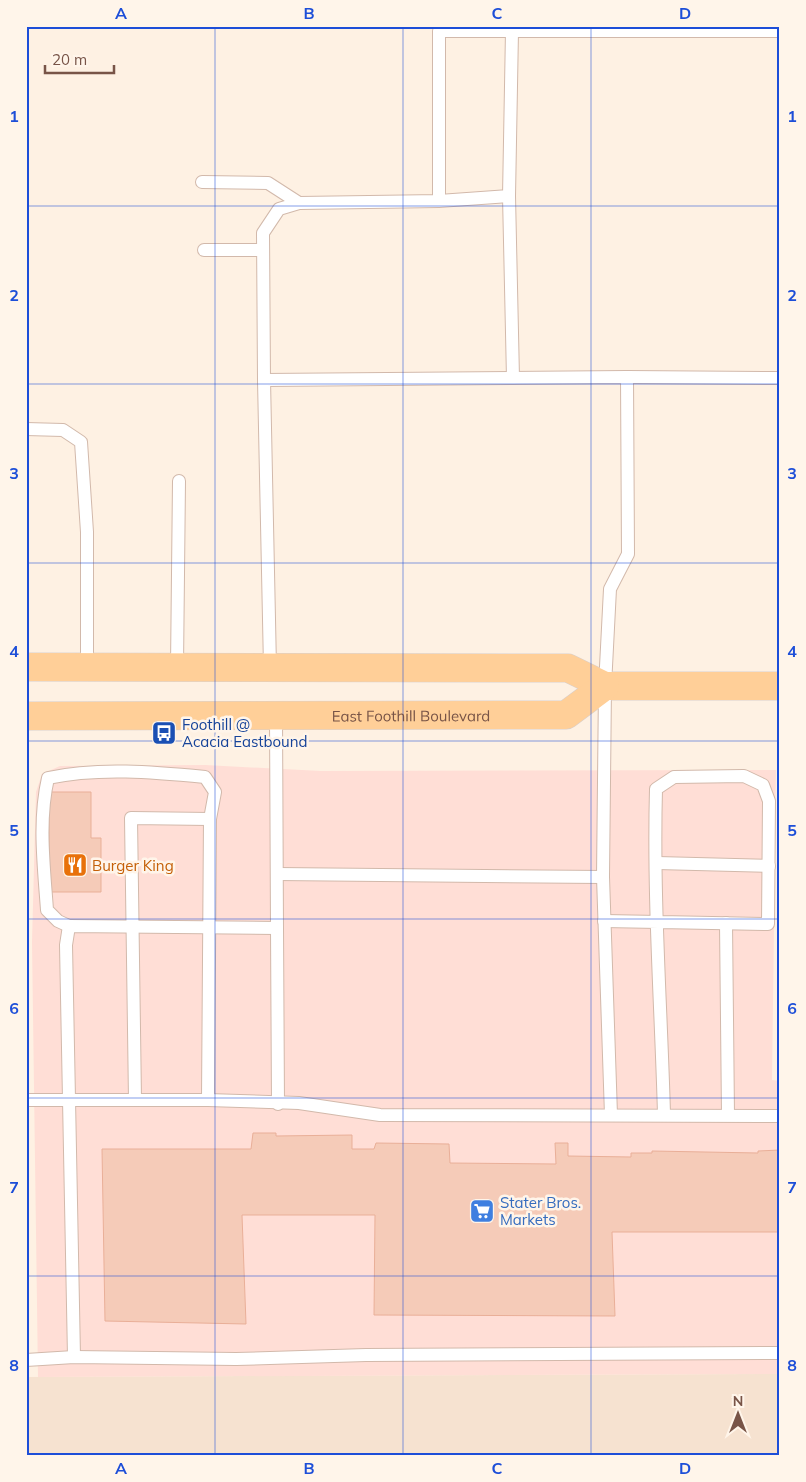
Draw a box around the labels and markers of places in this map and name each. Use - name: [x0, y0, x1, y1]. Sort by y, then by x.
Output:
- place label: Foothill @ Acacia Eastbound: [182, 715, 308, 751]
- bus stop icon: Foothill @ Acacia Eastbound: [151, 720, 177, 746]
- restaurant icon: Burger King: [62, 852, 88, 878]
- place label: Burger King: [92, 856, 174, 875]
- place label: Stater Bros. Markets: [500, 1193, 581, 1229]
- supermarket icon: Stater Bros. Markets: [469, 1198, 495, 1224]

